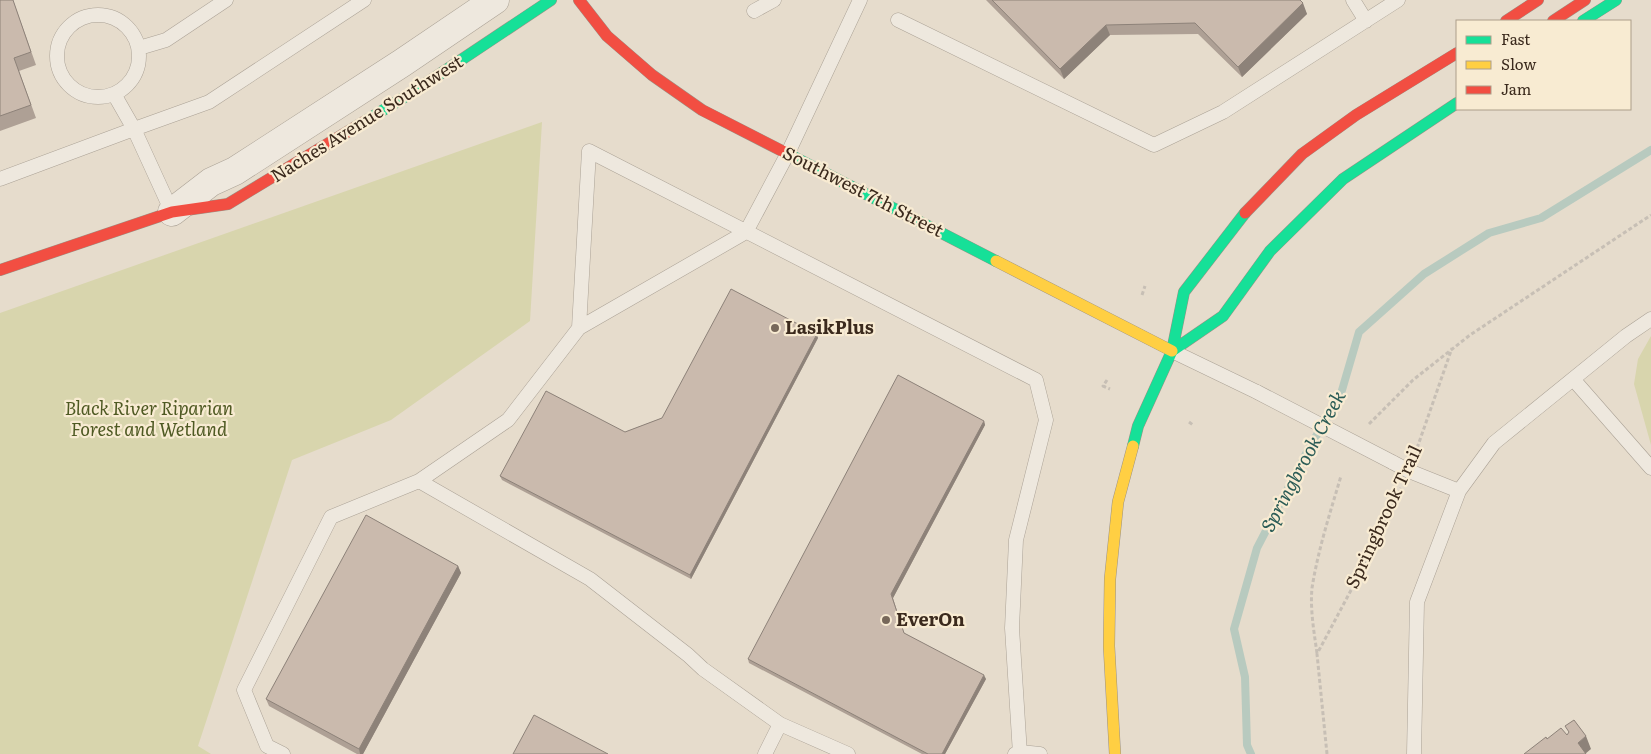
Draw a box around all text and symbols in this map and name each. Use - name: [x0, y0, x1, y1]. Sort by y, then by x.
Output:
- legend: [1456, 20, 1631, 110]
- text: Fast: [1501, 27, 1530, 50]
- street label: Naches Avenue Southwest: [265, 47, 468, 188]
- text: Slow: [1501, 52, 1536, 75]
- text: Jam: [1501, 77, 1532, 100]
- street label: Southwest 7th Street: [779, 138, 949, 243]
- place label: LasikPlus: [785, 313, 874, 340]
- marker: LasikPlus: [769, 322, 781, 334]
- water label: Springbrook Creek: [1253, 384, 1352, 536]
- park label: Black River Riparian Forest and Wetland: [65, 394, 234, 442]
- street label: Springbrook Trail: [1338, 440, 1428, 593]
- place label: EverOn: [896, 605, 965, 632]
- marker: EverOn: [880, 614, 892, 626]

